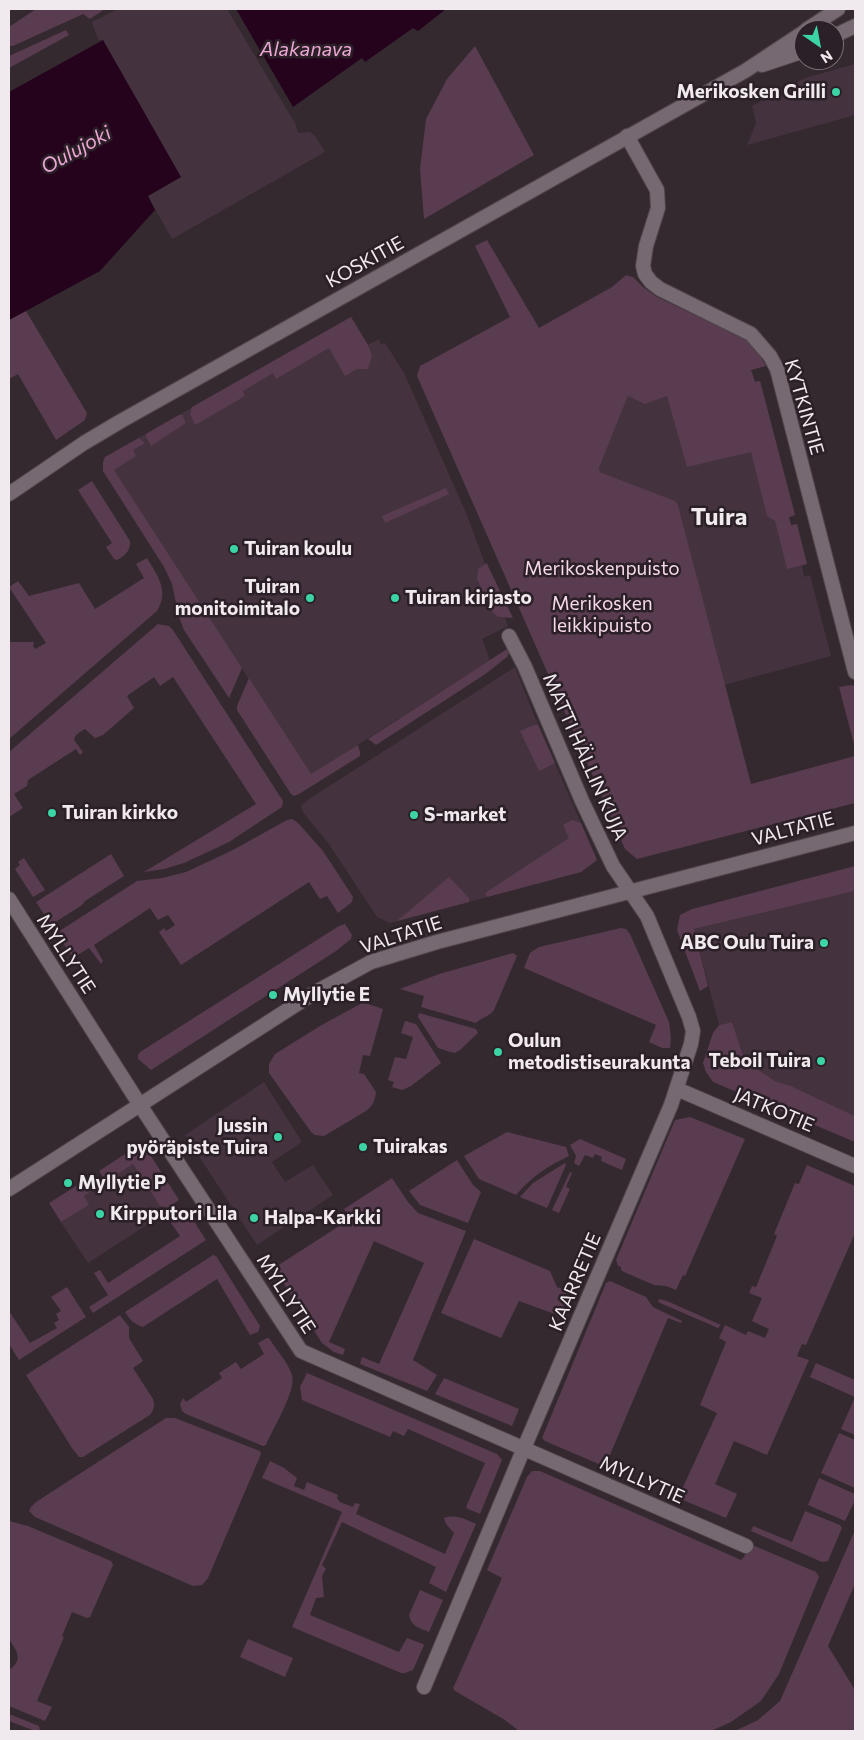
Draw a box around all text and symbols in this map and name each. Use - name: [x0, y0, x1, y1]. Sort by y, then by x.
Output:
- north arrow: [794, 20, 844, 70]
- water label: Alakanava: [260, 37, 352, 61]
- text: N: [818, 47, 836, 67]
- place label: Merikosken Grilli: [677, 81, 826, 103]
- marker: Merikosken Grilli: [830, 86, 842, 98]
- water label: Oulujoki: [37, 121, 115, 179]
- street label: KOSKITIE: [322, 231, 408, 293]
- street label: KYTKINTIE: [779, 357, 829, 457]
- district label: Tuira: [691, 503, 747, 531]
- place label: Tuiran koulu: [244, 538, 352, 560]
- marker: Tuiran koulu: [228, 543, 240, 555]
- park label: Merikoskenpuisto: [524, 558, 680, 580]
- place label: Tuiran monitoimitalo: [175, 576, 300, 620]
- place label: Tuiran kirjasto: [405, 587, 532, 609]
- marker: Tuiran monitoimitalo: [304, 592, 316, 604]
- marker: Tuiran kirjasto: [389, 592, 401, 604]
- park label: Merikosken leikkipuisto: [551, 593, 653, 637]
- street label: MATTI HÄLLIN KUJA: [538, 670, 632, 844]
- place label: Tuiran kirkko: [62, 802, 178, 824]
- place label: S-market: [424, 804, 506, 826]
- marker: Tuiran kirkko: [46, 807, 58, 819]
- street label: VALTATIE: [749, 807, 837, 851]
- marker: S-market: [408, 809, 420, 821]
- street label: MYLLYTIE: [32, 910, 100, 998]
- street label: VALTATIE: [357, 911, 445, 959]
- place label: ABC Oulu Tuira: [680, 932, 814, 954]
- marker: ABC Oulu Tuira: [818, 937, 830, 949]
- place label: Myllytie E: [283, 984, 370, 1006]
- marker: Myllytie E: [267, 989, 279, 1001]
- place label: Oulun metodistiseurakunta: [508, 1030, 690, 1074]
- marker: Oulun metodistiseurakunta: [492, 1046, 504, 1058]
- place label: Teboil Tuira: [709, 1050, 811, 1072]
- marker: Teboil Tuira: [815, 1055, 827, 1067]
- street label: JATKOTIE: [730, 1083, 818, 1137]
- place label: Jussin pyöräpiste Tuira: [126, 1115, 268, 1159]
- marker: Jussin pyöräpiste Tuira: [272, 1131, 284, 1143]
- place label: Tuirakas: [373, 1136, 448, 1158]
- marker: Tuirakas: [357, 1141, 369, 1153]
- place label: Myllytie P: [78, 1172, 166, 1194]
- marker: Myllytie P: [62, 1177, 74, 1189]
- place label: Kirpputori Lila: [110, 1203, 237, 1225]
- place label: Halpa-Karkki: [264, 1207, 381, 1229]
- marker: Kirpputori Lila: [94, 1208, 106, 1220]
- marker: Halpa-Karkki: [248, 1212, 260, 1224]
- street label: KAARRETIE: [544, 1229, 606, 1335]
- street label: MYLLYTIE: [252, 1250, 320, 1338]
- street label: MYLLYTIE: [596, 1451, 688, 1509]

